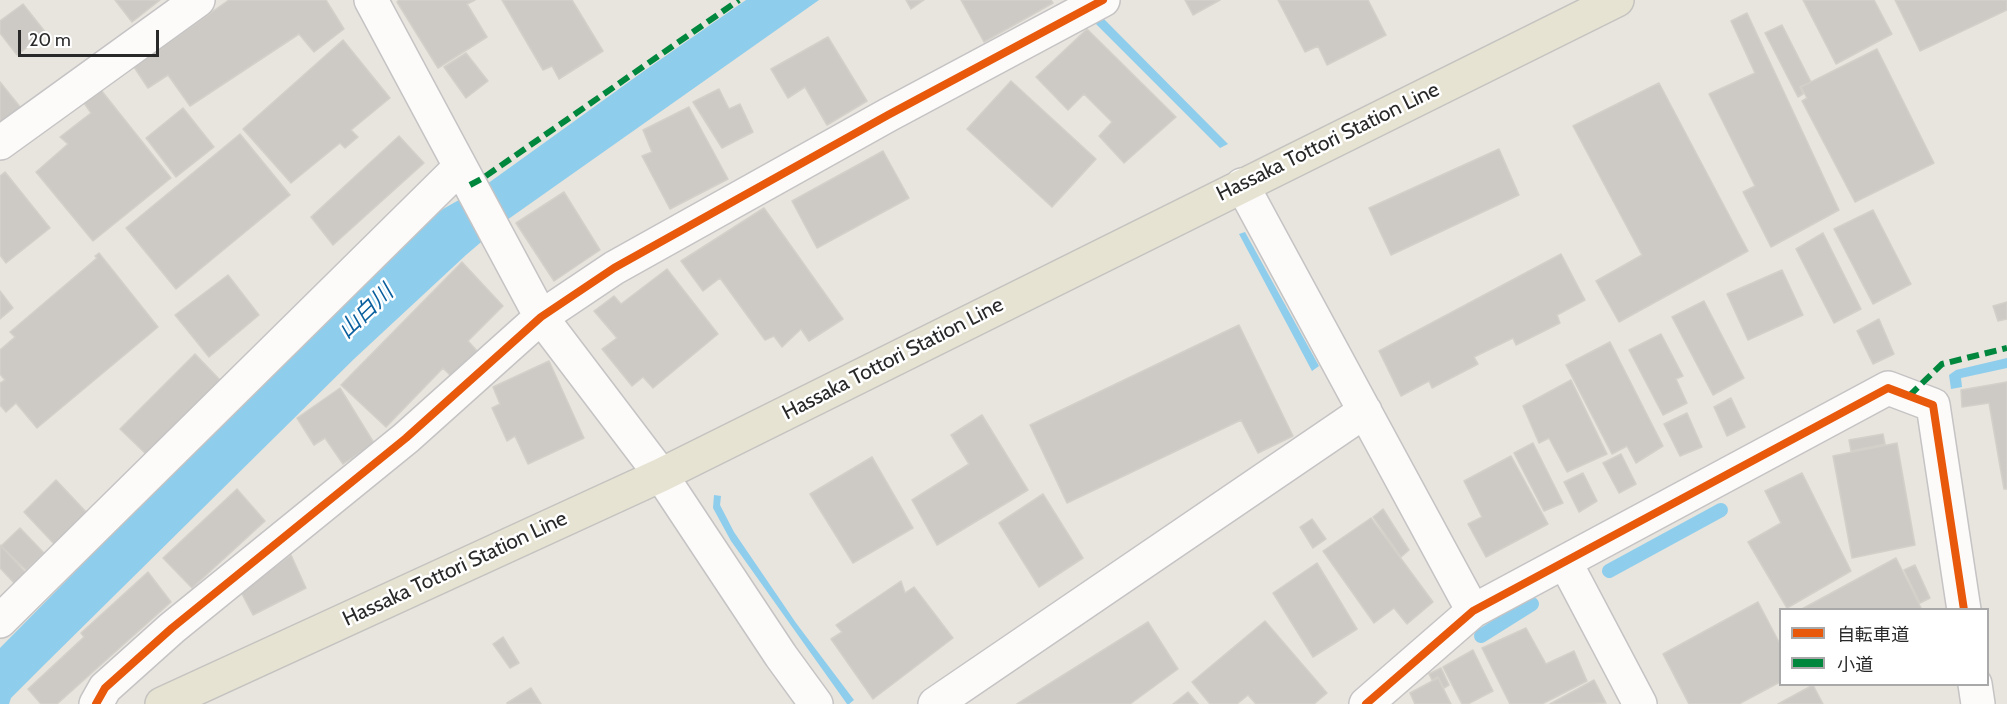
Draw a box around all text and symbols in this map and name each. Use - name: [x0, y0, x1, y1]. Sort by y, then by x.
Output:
- scale bar: [21, 18, 162, 56]
- text: 20 m: [29, 29, 71, 51]
- street label: Hassaka Tottori Station Line: [1213, 77, 1443, 207]
- water label: 山白川: [333, 280, 399, 344]
- street label: Hassaka Tottori Station Line: [778, 292, 1008, 426]
- street label: Hassaka Tottori Station Line: [339, 506, 571, 632]
- legend: [1779, 608, 1989, 686]
- text: 自転車道: [1837, 624, 1909, 646]
- text: 小道: [1837, 654, 1873, 676]

